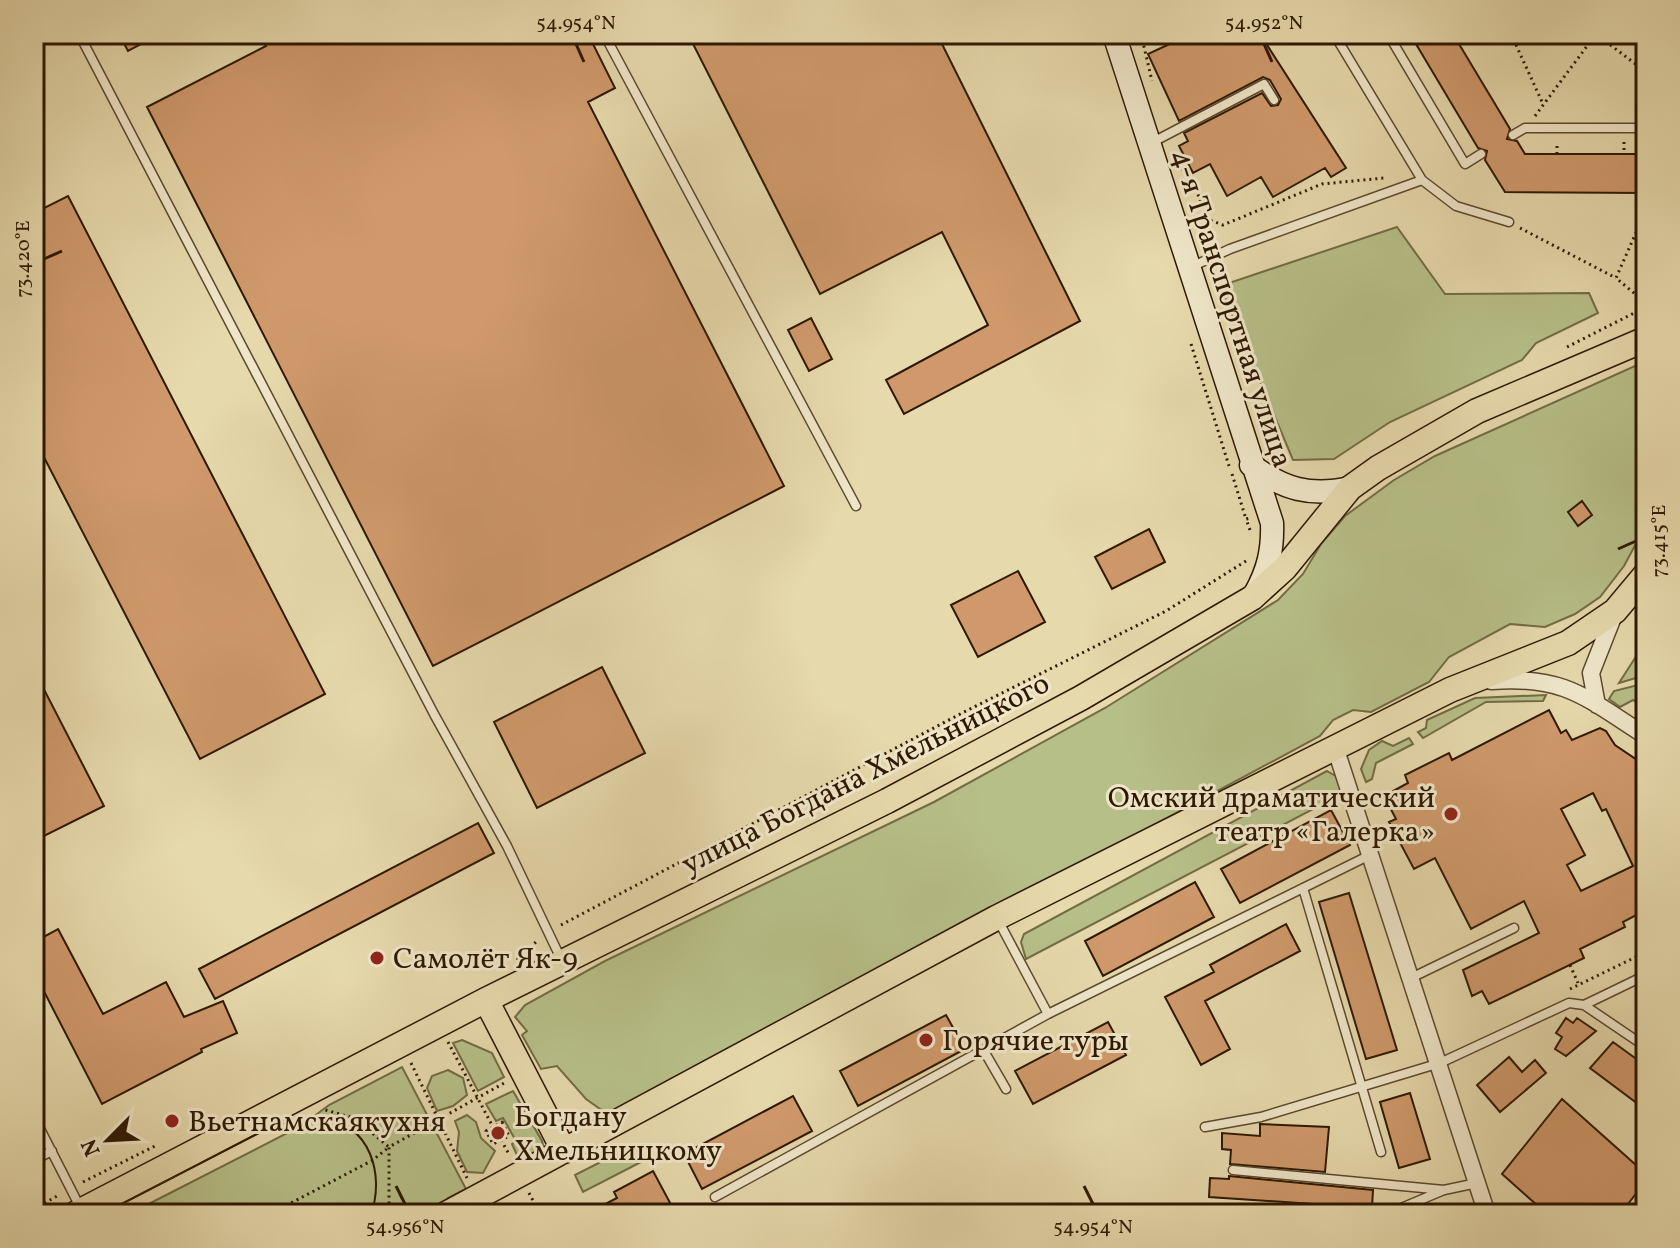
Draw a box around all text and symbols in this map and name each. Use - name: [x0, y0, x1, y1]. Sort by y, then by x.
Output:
- text: 54.954°N: [536, 10, 616, 38]
- text: 54.952°N: [1225, 10, 1304, 38]
- street label: 4-я Транспортная улица: [1160, 144, 1303, 474]
- text: 73.420°E: [10, 220, 38, 298]
- text: 73.415°E: [1646, 505, 1674, 577]
- street label: улица Богдана Хмельницкого: [674, 663, 1057, 886]
- place label: Омский драматический театр «Галерка»: [1108, 778, 1435, 854]
- marker: Омский драматический театр «Галерка»: [1442, 805, 1460, 823]
- place label: Самолёт Як-9: [393, 939, 578, 981]
- marker: Самолёт Як-9: [368, 949, 386, 967]
- place label: Горячие туры: [942, 1021, 1129, 1063]
- marker: Горячие туры: [917, 1031, 935, 1049]
- place label: Богдану Хмельницкому: [514, 1097, 722, 1173]
- north arrow: [68, 1100, 148, 1180]
- place label: Вьетнамскаякухня: [188, 1102, 446, 1144]
- marker: Вьетнамскаякухня: [163, 1112, 181, 1130]
- marker: Богдану Хмельницкому: [489, 1124, 507, 1142]
- text: N: [75, 1133, 109, 1161]
- text: 54.956°N: [366, 1214, 444, 1242]
- text: 54.954°N: [1053, 1214, 1133, 1242]

